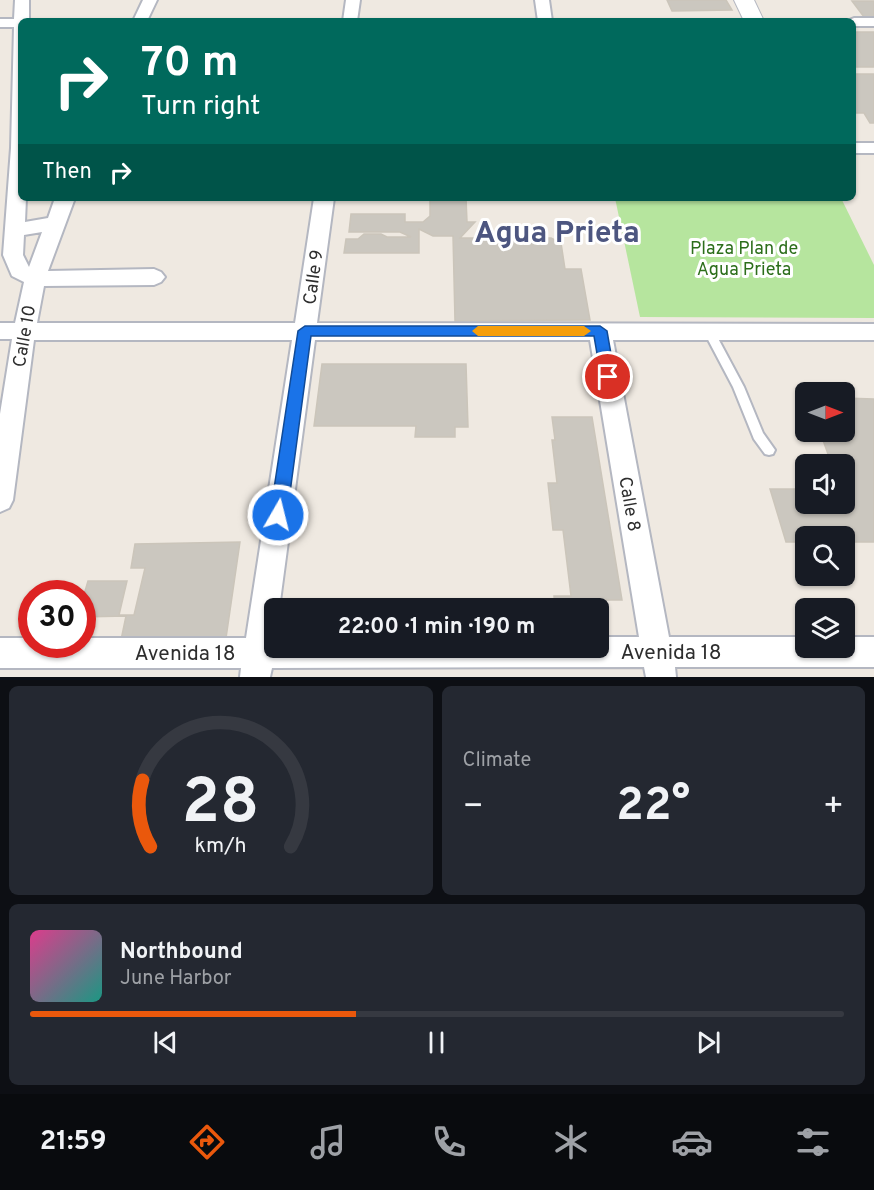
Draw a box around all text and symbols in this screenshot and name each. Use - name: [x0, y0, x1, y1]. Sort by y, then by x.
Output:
- text: 70 m: [141, 38, 239, 91]
- icon: right: [42, 42, 120, 120]
- text: Turn right: [141, 90, 260, 124]
- icon: right: [104, 156, 137, 189]
- text: Then: [42, 159, 92, 186]
- district label: Agua Prieta: [474, 216, 640, 253]
- park label: Plaza Plan de Agua Prieta: [690, 238, 798, 282]
- street label: Calle 9: [299, 248, 330, 306]
- street label: Calle 10: [9, 303, 42, 369]
- pin: [582, 351, 633, 402]
- icon: arrive: [591, 360, 624, 393]
- north arrow: [795, 382, 855, 442]
- map controls: [795, 382, 855, 658]
- button: sound: [795, 454, 855, 514]
- street label: Calle 8: [612, 475, 645, 534]
- position arrow: [246, 483, 310, 547]
- button: search: [795, 526, 855, 586]
- speed limit sign: 30: [18, 580, 96, 658]
- button: layers: [795, 598, 855, 658]
- text: 22:00 · 1 min · 190 m: [338, 614, 535, 641]
- street label: Avenida 18: [621, 640, 721, 667]
- street label: Avenida 18: [135, 641, 235, 668]
- text: Climate: [463, 748, 531, 774]
- text: 28: [182, 766, 259, 845]
- text: 22°: [616, 779, 690, 836]
- text: −: [463, 787, 484, 829]
- text: +: [823, 787, 844, 829]
- text: km/h: [195, 834, 247, 861]
- text: Northbound: [120, 939, 243, 966]
- text: June Harbor: [120, 966, 232, 992]
- icon: previous: [149, 1026, 182, 1059]
- icon: pause: [420, 1026, 453, 1059]
- icon: next: [692, 1026, 725, 1059]
- icon: directions: [186, 1121, 228, 1163]
- icon: music: [307, 1121, 349, 1163]
- icon: phone: [428, 1121, 470, 1163]
- icon: climate: [550, 1121, 592, 1163]
- icon: car: [671, 1121, 713, 1163]
- icon: filters: [792, 1121, 834, 1163]
- text: 21:59: [40, 1125, 107, 1159]

